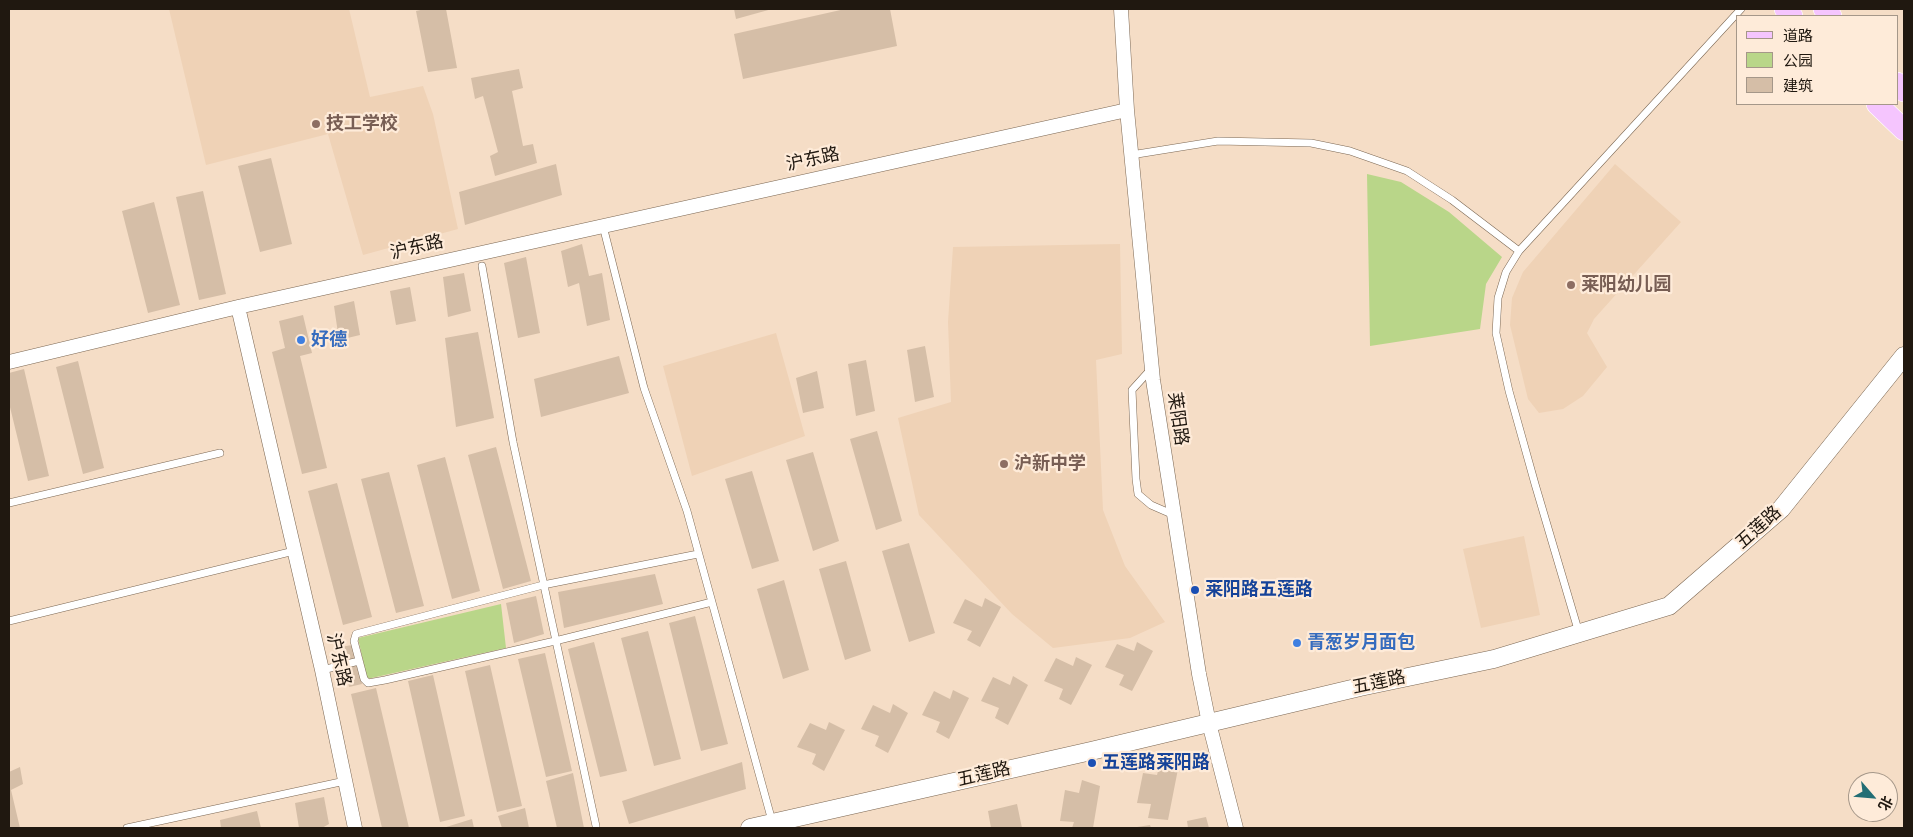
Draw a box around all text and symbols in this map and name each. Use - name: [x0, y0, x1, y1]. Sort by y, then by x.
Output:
- legend: [1736, 15, 1898, 105]
- text: 道路: [1783, 27, 1813, 45]
- text: 公园: [1783, 52, 1813, 70]
- text: 建筑: [1783, 77, 1813, 95]
- place label: 技工学校: [326, 113, 398, 135]
- marker: 技工学校: [310, 118, 322, 130]
- street label: 沪东路: [784, 144, 842, 176]
- street label: 沪东路: [388, 231, 446, 265]
- place label: 莱阳幼儿园: [1581, 274, 1671, 296]
- marker: 莱阳幼儿园: [1565, 279, 1577, 291]
- place label: 好德: [311, 329, 347, 351]
- marker: 好德: [295, 334, 307, 346]
- street label: 莱阳路: [1163, 391, 1191, 447]
- place label: 沪新中学: [1014, 453, 1086, 475]
- marker: 沪新中学: [998, 458, 1010, 470]
- street label: 五莲路: [1732, 502, 1786, 554]
- place label: 莱阳路五莲路: [1205, 579, 1313, 601]
- marker: 莱阳路五莲路: [1189, 584, 1201, 596]
- street label: 沪东路: [321, 631, 355, 689]
- place label: 青葱岁月面包: [1307, 632, 1415, 654]
- marker: 青葱岁月面包: [1291, 637, 1303, 649]
- street label: 五莲路: [1350, 667, 1408, 699]
- place label: 五莲路莱阳路: [1102, 752, 1210, 774]
- marker: 五莲路莱阳路: [1086, 757, 1098, 769]
- street label: 五莲路: [955, 758, 1013, 792]
- north arrow: [1848, 772, 1898, 822]
- text: 北: [1875, 793, 1896, 813]

